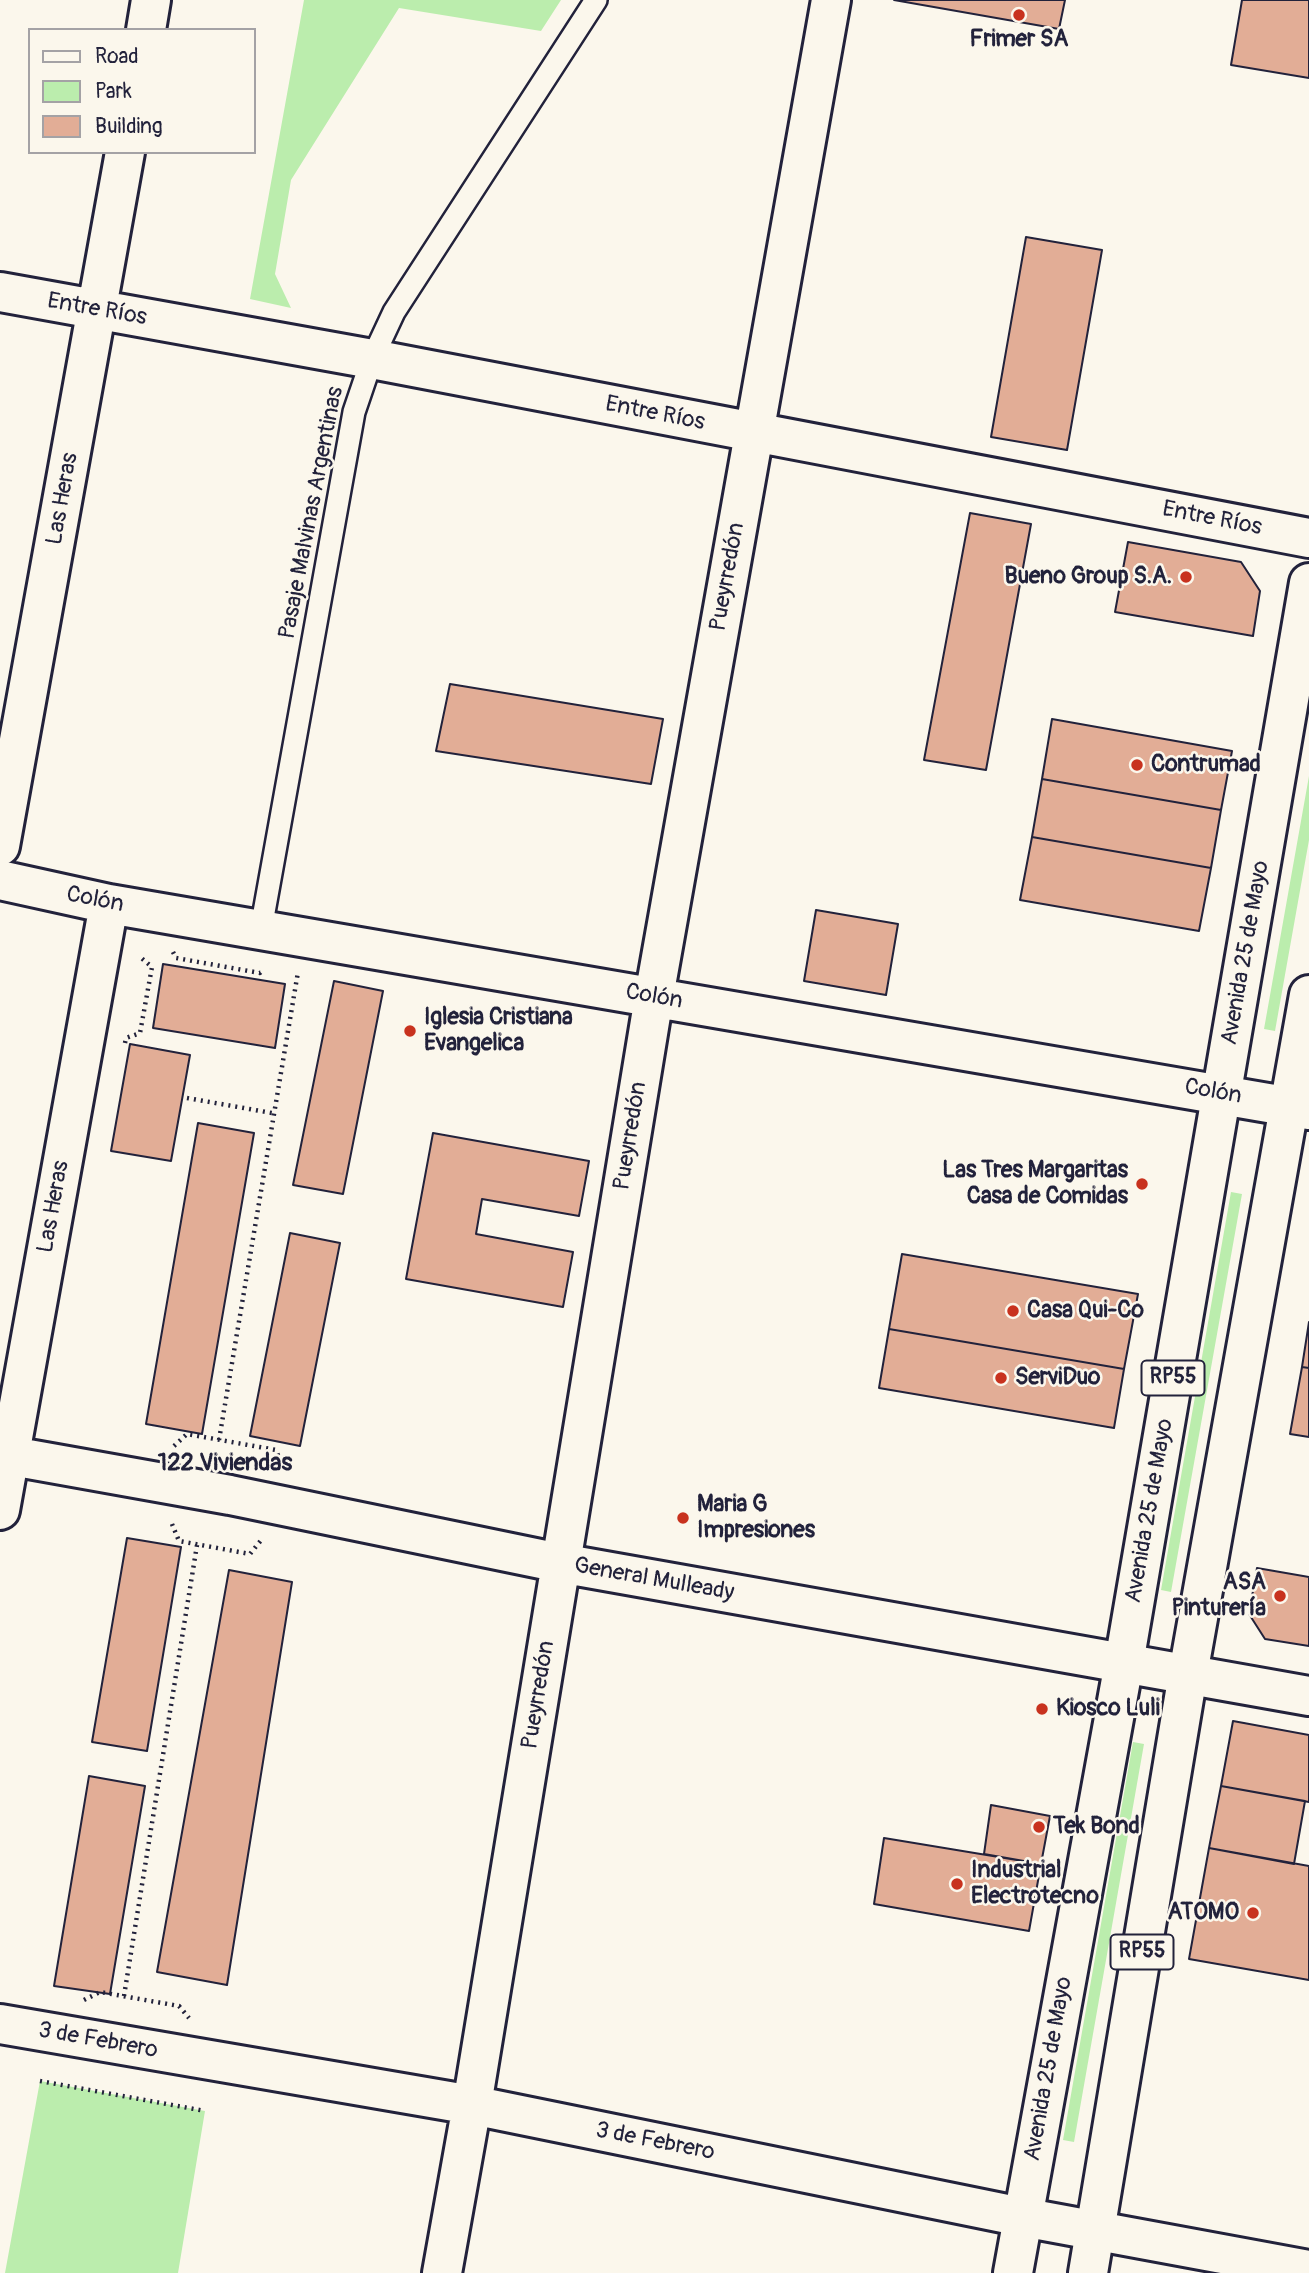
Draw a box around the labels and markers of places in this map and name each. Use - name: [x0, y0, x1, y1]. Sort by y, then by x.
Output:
- marker: Frimer SA: [1011, 7, 1027, 23]
- place label: Frimer SA: [970, 26, 1068, 54]
- place label: Bueno Group S.A.: [1005, 563, 1172, 591]
- marker: Bueno Group S.A.: [1178, 569, 1194, 585]
- place label: Contrumad: [1151, 751, 1261, 779]
- marker: Contrumad: [1129, 757, 1145, 773]
- place label: Iglesia Cristiana Evangelica: [424, 1004, 573, 1058]
- marker: Iglesia Cristiana Evangelica: [402, 1023, 418, 1039]
- place label: Las Tres Margaritas Casa de Comidas: [942, 1157, 1128, 1211]
- marker: Las Tres Margaritas Casa de Comidas: [1134, 1176, 1150, 1192]
- place label: Casa Qui-Co: [1027, 1297, 1144, 1325]
- marker: Casa Qui-Co: [1005, 1303, 1021, 1319]
- place label: ServiDuo: [1015, 1364, 1100, 1392]
- marker: ServiDuo: [993, 1370, 1009, 1386]
- place label: Maria G Impresiones: [697, 1491, 815, 1545]
- marker: Maria G Impresiones: [675, 1510, 691, 1526]
- place label: ASA Pinturería: [1171, 1569, 1266, 1623]
- marker: ASA Pinturería: [1272, 1588, 1288, 1604]
- place label: Kiosco Luli: [1056, 1695, 1160, 1723]
- marker: Kiosco Luli: [1034, 1701, 1050, 1717]
- place label: Tek Bond: [1053, 1813, 1140, 1841]
- marker: Tek Bond: [1031, 1819, 1047, 1835]
- place label: Industrial Electrotecno: [971, 1857, 1099, 1911]
- marker: Industrial Electrotecno: [949, 1876, 965, 1892]
- place label: ATOMO: [1167, 1899, 1239, 1927]
- marker: ATOMO: [1245, 1905, 1261, 1921]

